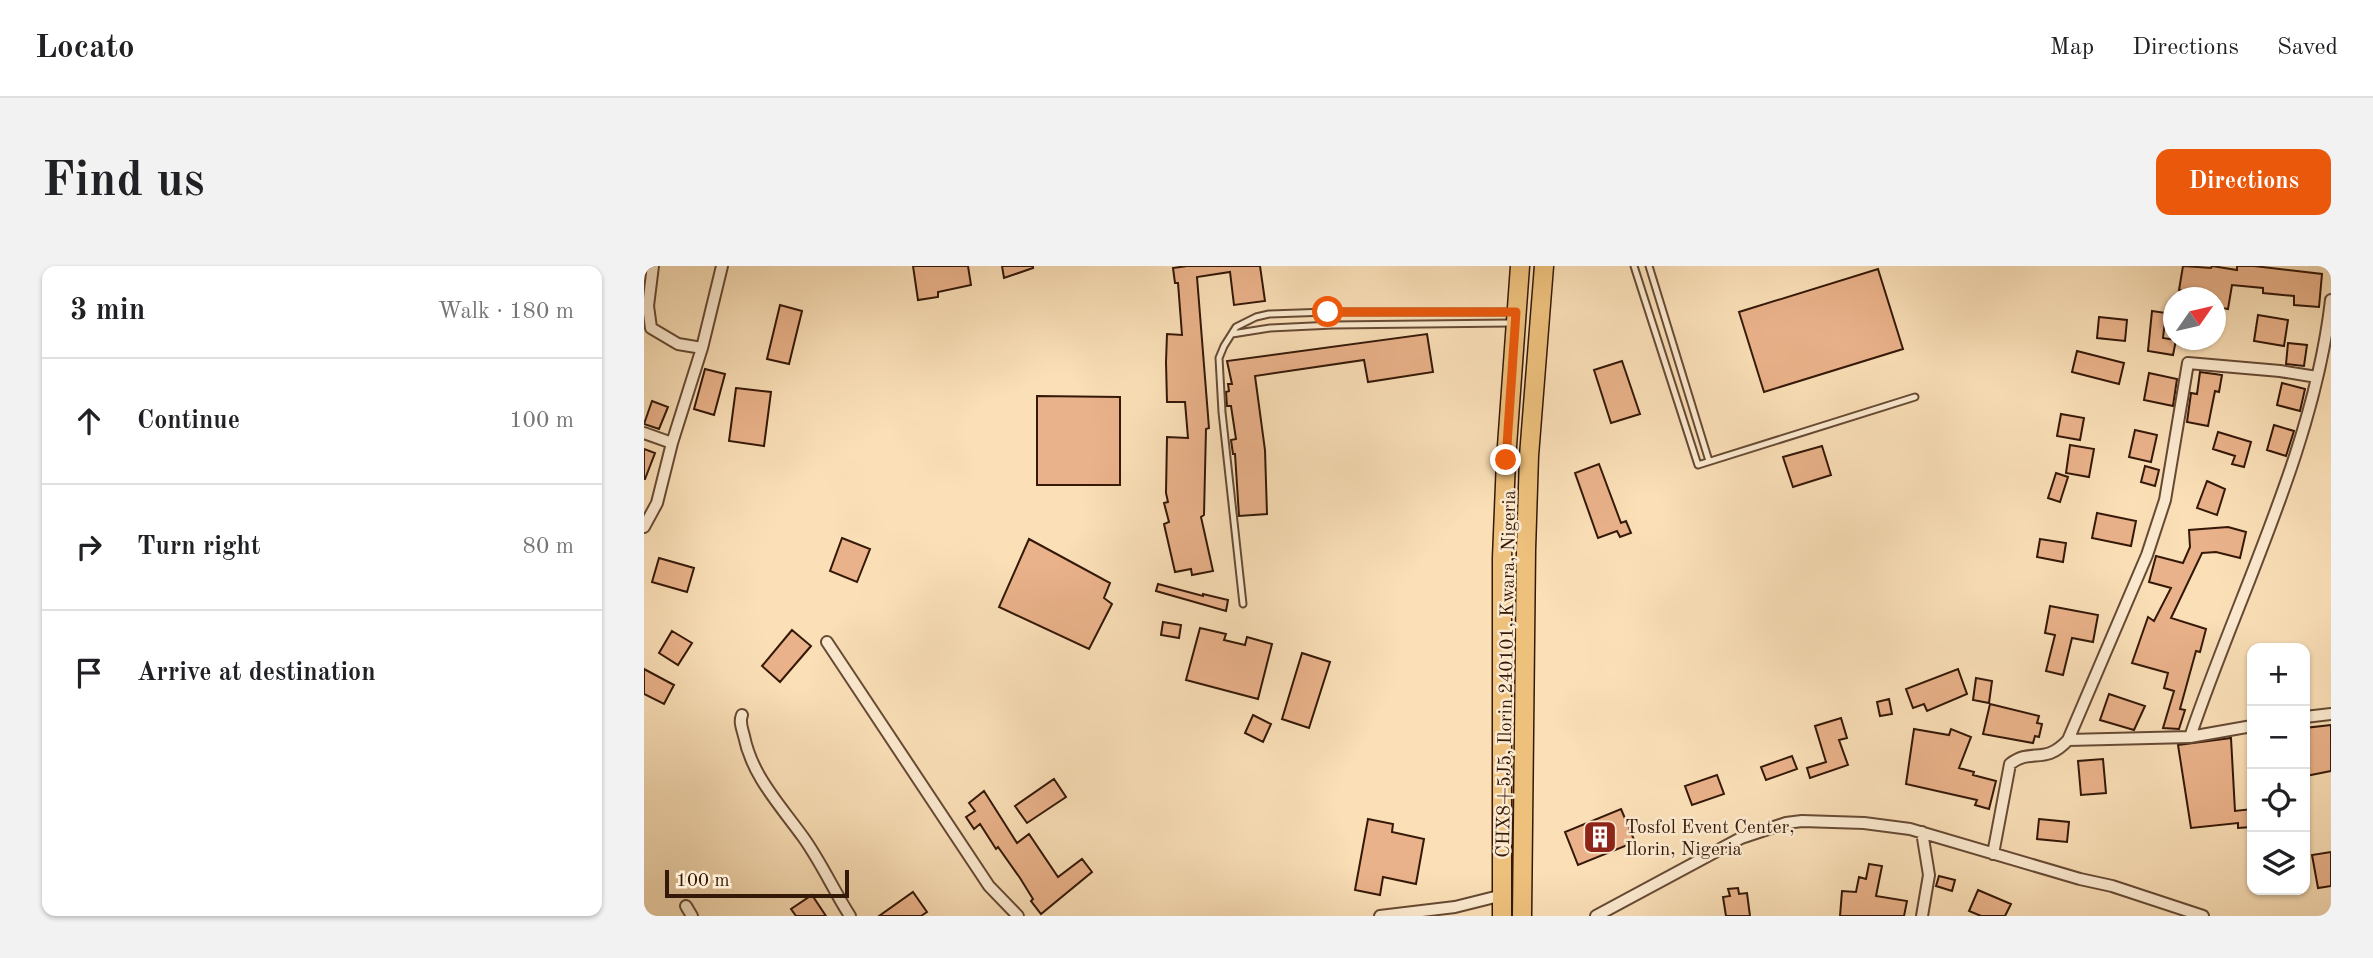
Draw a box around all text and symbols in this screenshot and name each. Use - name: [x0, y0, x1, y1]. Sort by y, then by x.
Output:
- text: Locato: [35, 32, 135, 65]
- text: Map: [2050, 36, 2094, 60]
- text: Directions: [2132, 36, 2239, 60]
- text: Saved: [2277, 36, 2338, 60]
- button: Directions: [2156, 149, 2331, 215]
- text: Find us: [42, 158, 205, 207]
- north arrow: [2163, 287, 2226, 350]
- text: 3 min: [70, 296, 145, 326]
- route start: [1312, 296, 1343, 327]
- text: Walk · 180 m: [438, 300, 574, 323]
- icon: ahead: [70, 402, 108, 440]
- text: Continue: [137, 408, 240, 434]
- text: 100 m: [509, 409, 574, 432]
- route end: [1490, 444, 1521, 475]
- street label: CHX8+5J5, Ilorin 240101, Kwara, Nigeria: [1495, 489, 1520, 858]
- icon: right: [70, 528, 108, 566]
- text: Turn right: [137, 534, 260, 560]
- text: 80 m: [523, 535, 574, 558]
- map controls: [2247, 643, 2310, 895]
- button: +: [2247, 643, 2310, 706]
- icon: arrive: [70, 654, 108, 692]
- text: Arrive at destination: [137, 660, 376, 686]
- button: −: [2247, 706, 2310, 769]
- button: locate: [2247, 769, 2310, 832]
- building icon: Tosfol Event Center, Ilorin, Nigeria: [1581, 818, 1619, 856]
- place label: Tosfol Event Center, Ilorin, Nigeria: [1625, 819, 1795, 860]
- button: layers: [2247, 832, 2310, 895]
- scale bar: [665, 867, 849, 899]
- text: 100 m: [676, 872, 729, 891]

